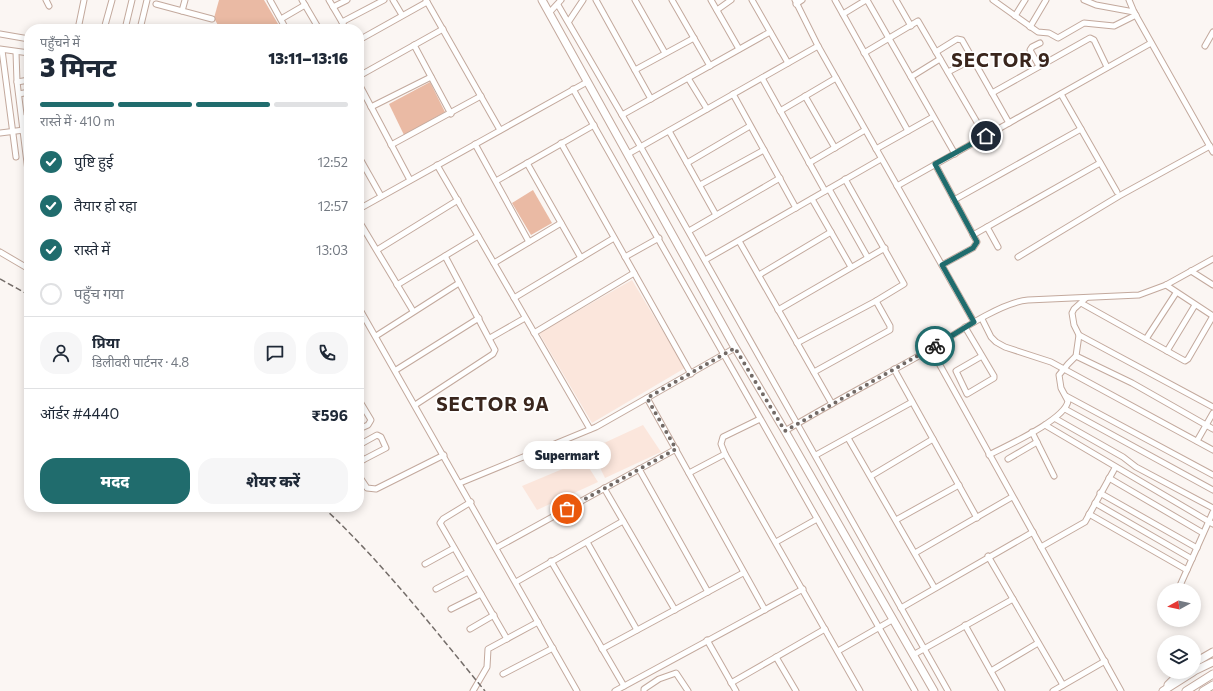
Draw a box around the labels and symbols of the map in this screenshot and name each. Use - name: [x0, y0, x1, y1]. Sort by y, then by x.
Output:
- district label: SECTOR 9: [951, 48, 1051, 71]
- pin: [969, 119, 1003, 153]
- courier: [915, 326, 955, 366]
- district label: SECTOR 9A: [436, 392, 550, 415]
- callout: Supermart: [523, 441, 611, 469]
- pin: [550, 492, 584, 526]
- north arrow: [1157, 583, 1201, 627]

